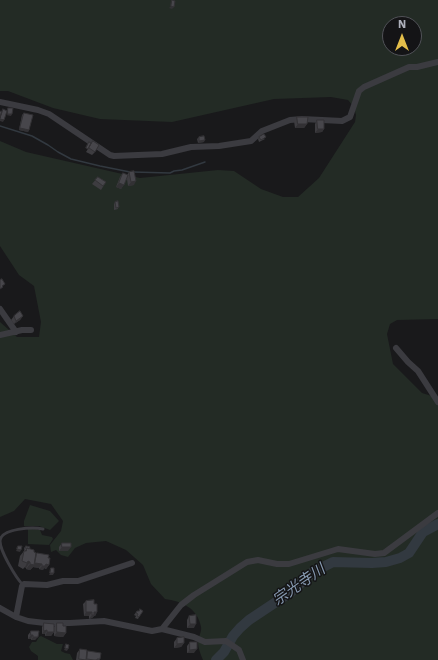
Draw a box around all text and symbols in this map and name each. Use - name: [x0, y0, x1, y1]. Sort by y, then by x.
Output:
- north arrow: [382, 16, 422, 56]
- text: N: [398, 18, 406, 31]
- water label: 宗光寺川: [269, 560, 329, 610]

